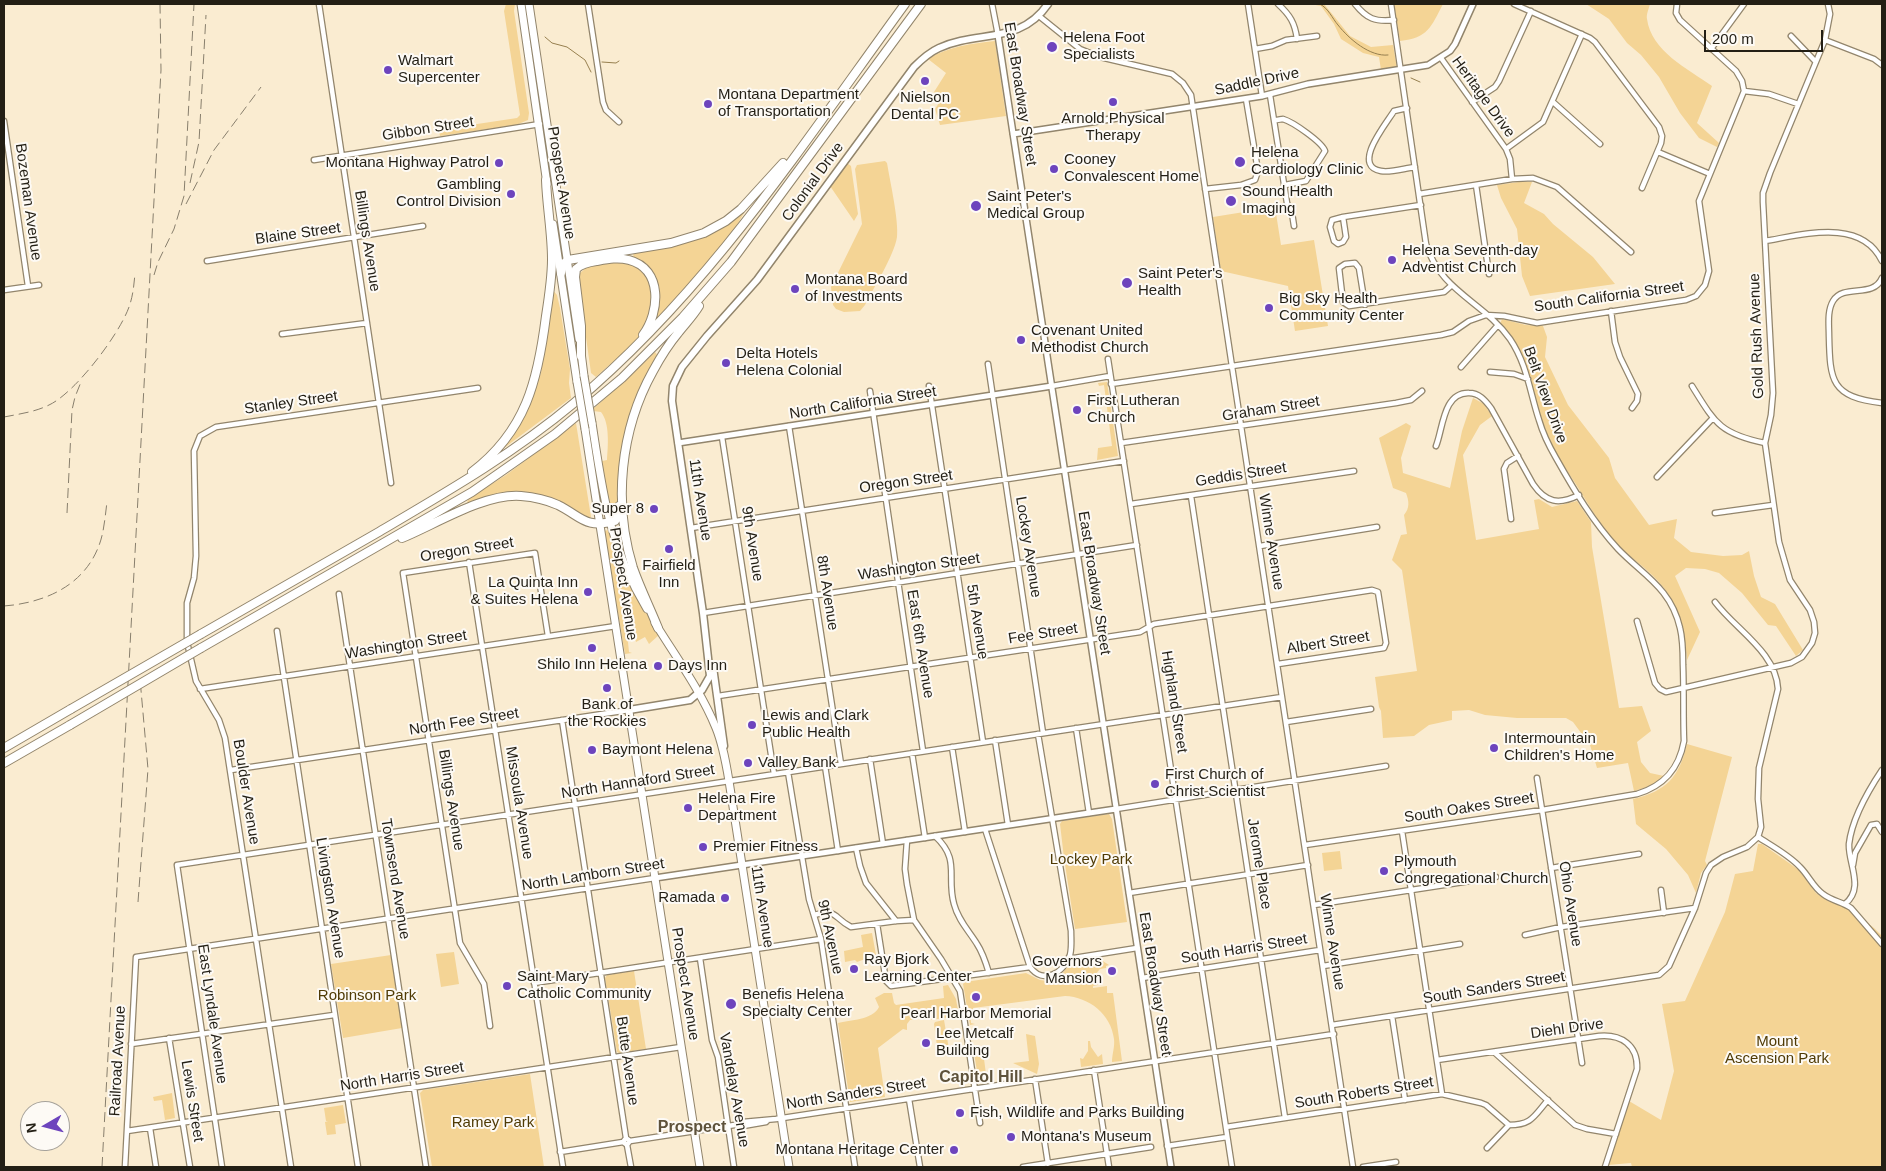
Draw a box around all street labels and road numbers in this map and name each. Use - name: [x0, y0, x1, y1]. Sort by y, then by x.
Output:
- street label: East Broadway Street: [1000, 21, 1040, 167]
- street label: Heritage Drive: [1448, 53, 1518, 141]
- street label: Saddle Drive: [1213, 64, 1301, 100]
- street label: Gibbon Street: [381, 113, 475, 145]
- street label: Prospect Avenue: [543, 125, 579, 241]
- street label: Colonial Drive: [778, 139, 848, 225]
- street label: Bozeman Avenue: [11, 142, 45, 262]
- street label: Billings Avenue: [350, 189, 384, 293]
- street label: Blaine Street: [254, 219, 342, 249]
- street label: Gold Rush Avenue: [1746, 273, 1768, 399]
- street label: South California Street: [1533, 278, 1685, 316]
- street label: Belt View Drive: [1519, 344, 1571, 446]
- street label: North California Street: [788, 383, 938, 423]
- street label: Stanley Street: [243, 388, 339, 418]
- street label: Graham Street: [1221, 392, 1321, 426]
- street label: 11th Avenue: [685, 458, 715, 542]
- street label: Geddis Street: [1194, 459, 1288, 491]
- street label: Oregon Street: [858, 467, 954, 497]
- street label: Winne Avenue: [1255, 493, 1287, 591]
- street label: Lockey Avenue: [1011, 495, 1045, 599]
- street label: 9th Avenue: [737, 505, 767, 583]
- street label: East Broadway Street: [1074, 510, 1114, 656]
- street label: Prospect Avenue: [605, 526, 641, 642]
- street label: Oregon Street: [419, 534, 515, 566]
- street label: Washington Street: [857, 550, 981, 584]
- street label: 8th Avenue: [812, 554, 842, 632]
- street label: 5th Avenue: [962, 583, 992, 661]
- street label: East 6th Avenue: [903, 588, 937, 700]
- street label: Fee Street: [1007, 620, 1079, 648]
- street label: Washington Street: [344, 627, 468, 663]
- street label: Albert Street: [1285, 628, 1371, 658]
- street label: Highland Street: [1157, 650, 1191, 754]
- street label: North Fee Street: [408, 704, 520, 740]
- street label: Boulder Avenue: [229, 738, 263, 846]
- street label: Missoula Avenue: [501, 745, 537, 861]
- street label: Billings Avenue: [434, 748, 468, 852]
- street label: North Hannaford Street: [560, 761, 716, 803]
- street label: South Oakes Street: [1403, 789, 1535, 827]
- street label: Townsend Avenue: [377, 817, 413, 941]
- street label: Jerome Place: [1243, 817, 1275, 911]
- street label: Livingston Avenue: [312, 836, 348, 960]
- street label: North Lamborn Street: [520, 855, 666, 895]
- street label: Ohio Avenue: [1554, 860, 1586, 948]
- street label: 11th Avenue: [747, 865, 777, 949]
- street label: Winne Avenue: [1316, 893, 1348, 991]
- street label: 9th Avenue: [813, 898, 847, 976]
- street label: East Broadway Street: [1135, 911, 1175, 1057]
- street label: Prospect Avenue: [667, 926, 703, 1042]
- street label: South Harris Street: [1180, 930, 1308, 968]
- street label: East Lyndale Avenue: [193, 943, 231, 1085]
- street label: South Sanders Street: [1422, 968, 1566, 1008]
- street label: Railroad Avenue: [106, 1005, 130, 1117]
- street label: Butte Avenue: [612, 1015, 642, 1107]
- street label: Diehl Drive: [1529, 1015, 1605, 1043]
- street label: Vandelay Avenue: [715, 1031, 753, 1149]
- street label: North Harris Street: [339, 1058, 465, 1096]
- street label: Lewis Street: [177, 1059, 207, 1143]
- street label: South Roberts Street: [1293, 1073, 1435, 1113]
- street label: North Sanders Street: [785, 1074, 927, 1114]

